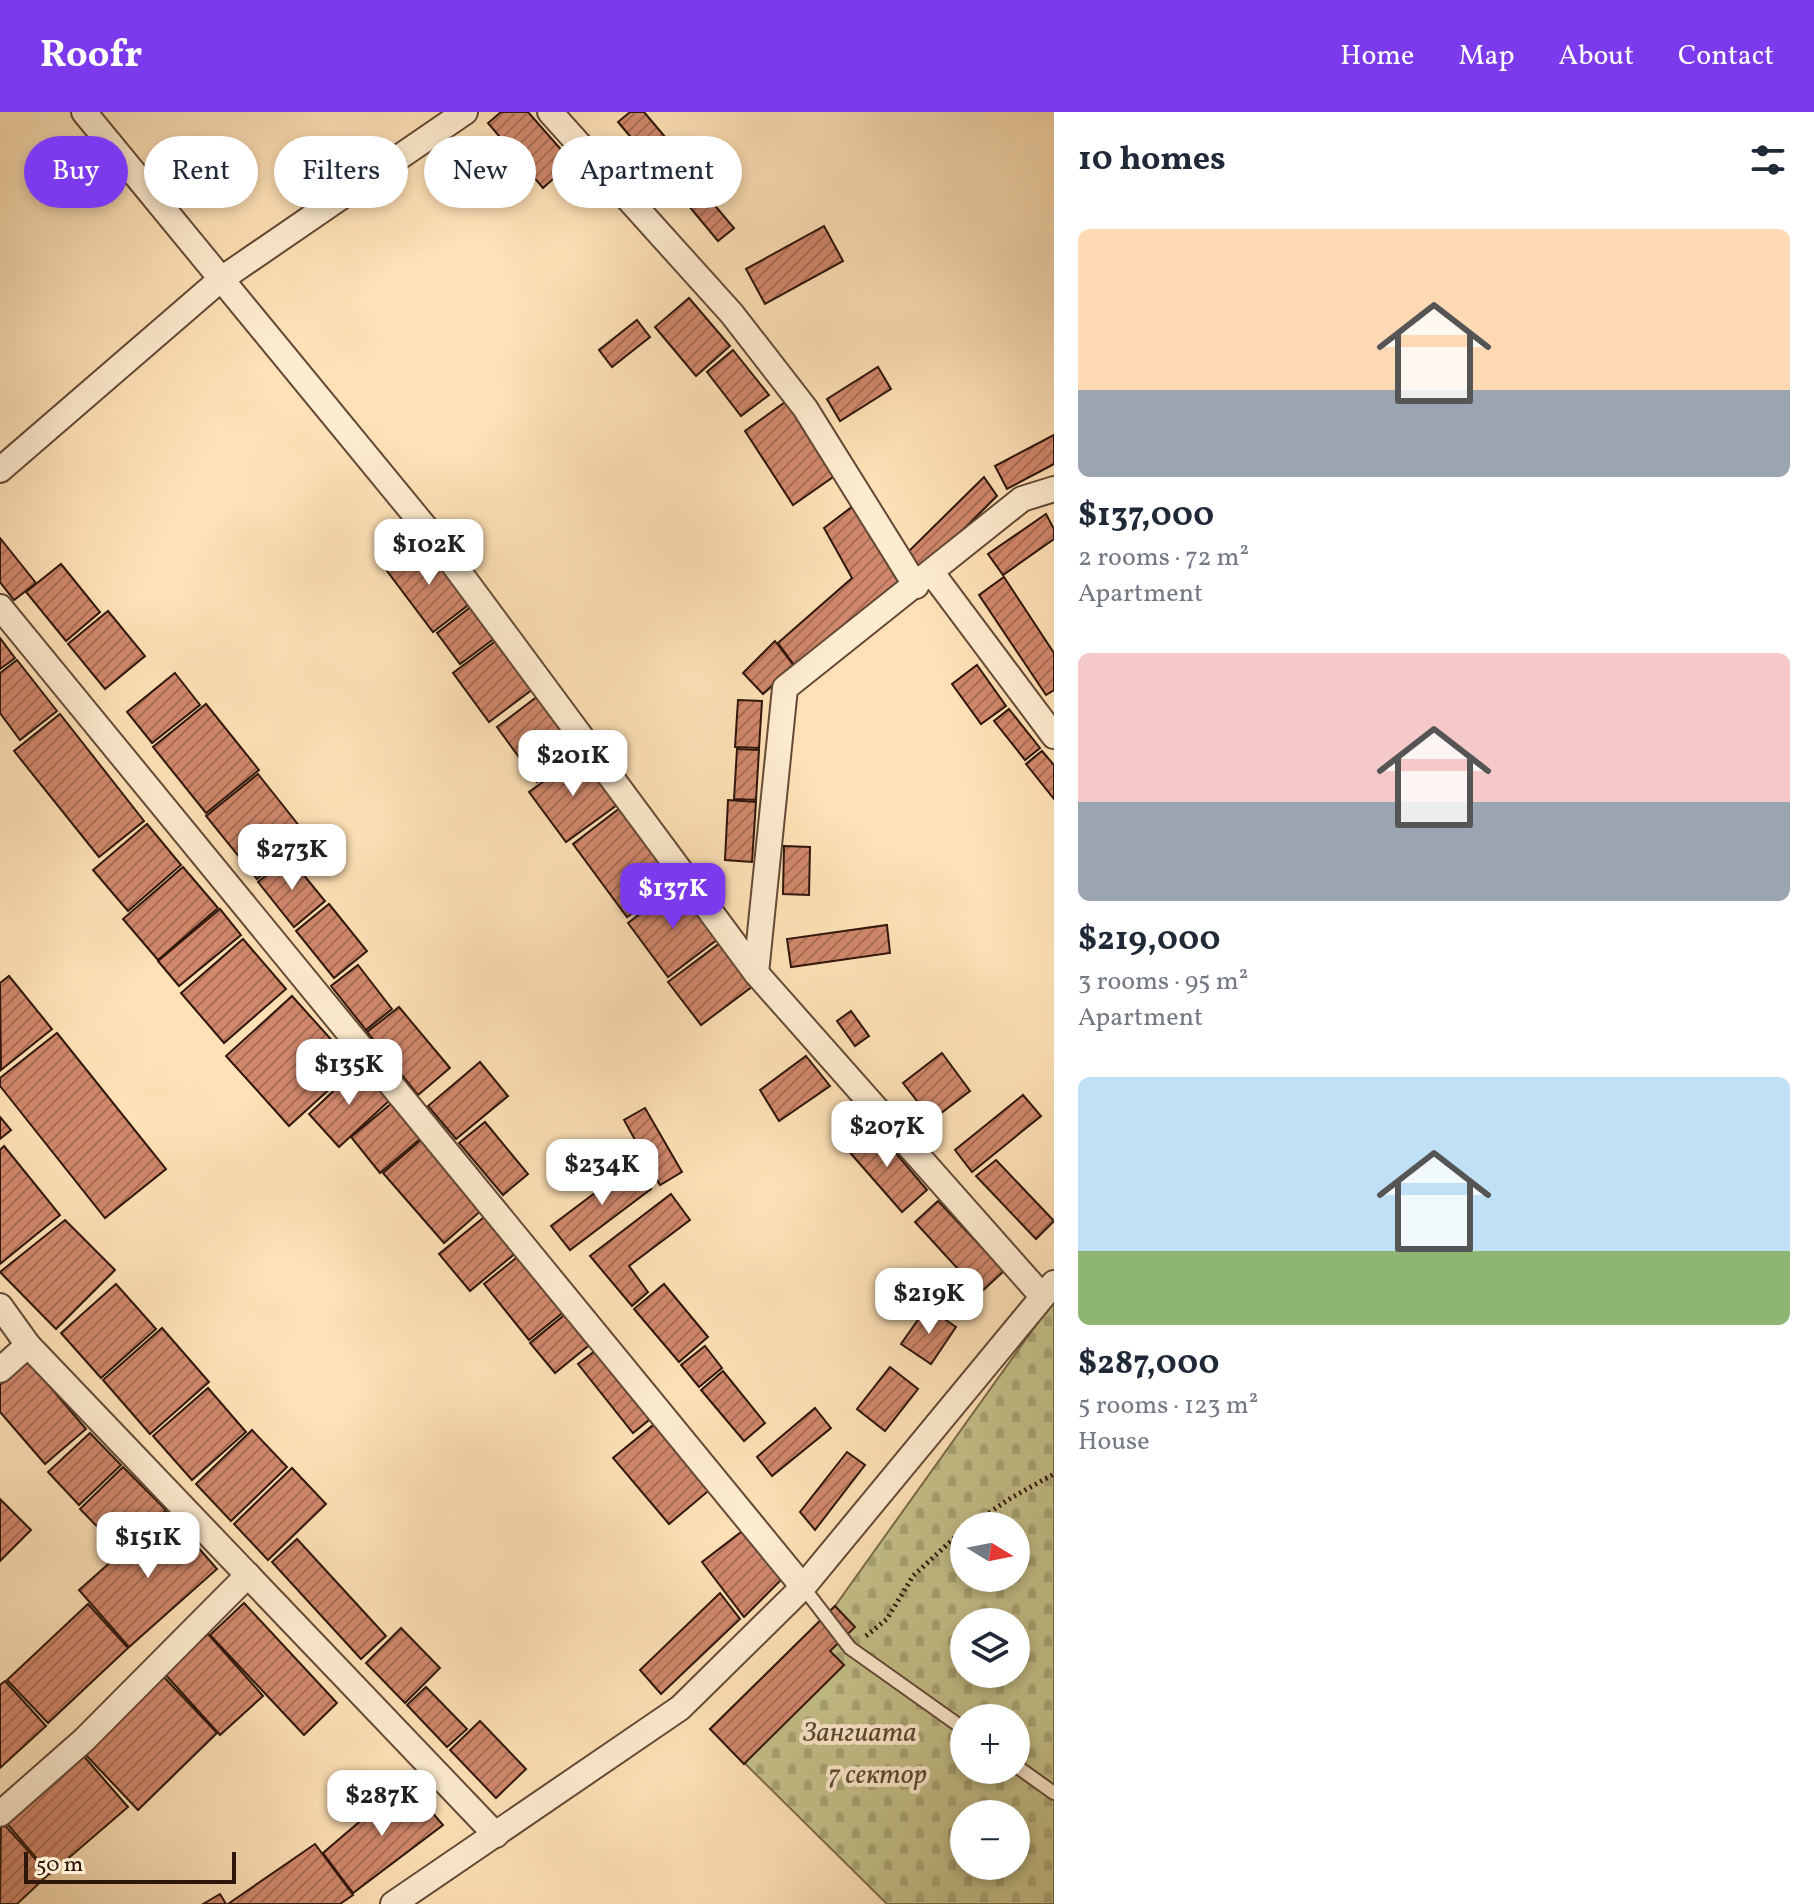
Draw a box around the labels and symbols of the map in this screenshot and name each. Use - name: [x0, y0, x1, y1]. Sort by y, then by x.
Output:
- pin: $102K: [373, 519, 485, 587]
- pin: $201K: [517, 730, 629, 798]
- pin: $273K: [236, 824, 348, 892]
- pin: $137K: [617, 863, 729, 931]
- pin: $135K: [293, 1039, 405, 1107]
- pin: $207K: [831, 1101, 943, 1169]
- pin: $234K: [546, 1139, 658, 1207]
- pin: $219K: [873, 1268, 985, 1336]
- pin: $151K: [92, 1512, 204, 1580]
- north arrow: [950, 1512, 1030, 1592]
- park label: Зангиата: [802, 1714, 917, 1753]
- park label: 7 сектор: [827, 1756, 927, 1795]
- pin: $287K: [326, 1770, 438, 1838]
- scale bar: [24, 1848, 236, 1884]

